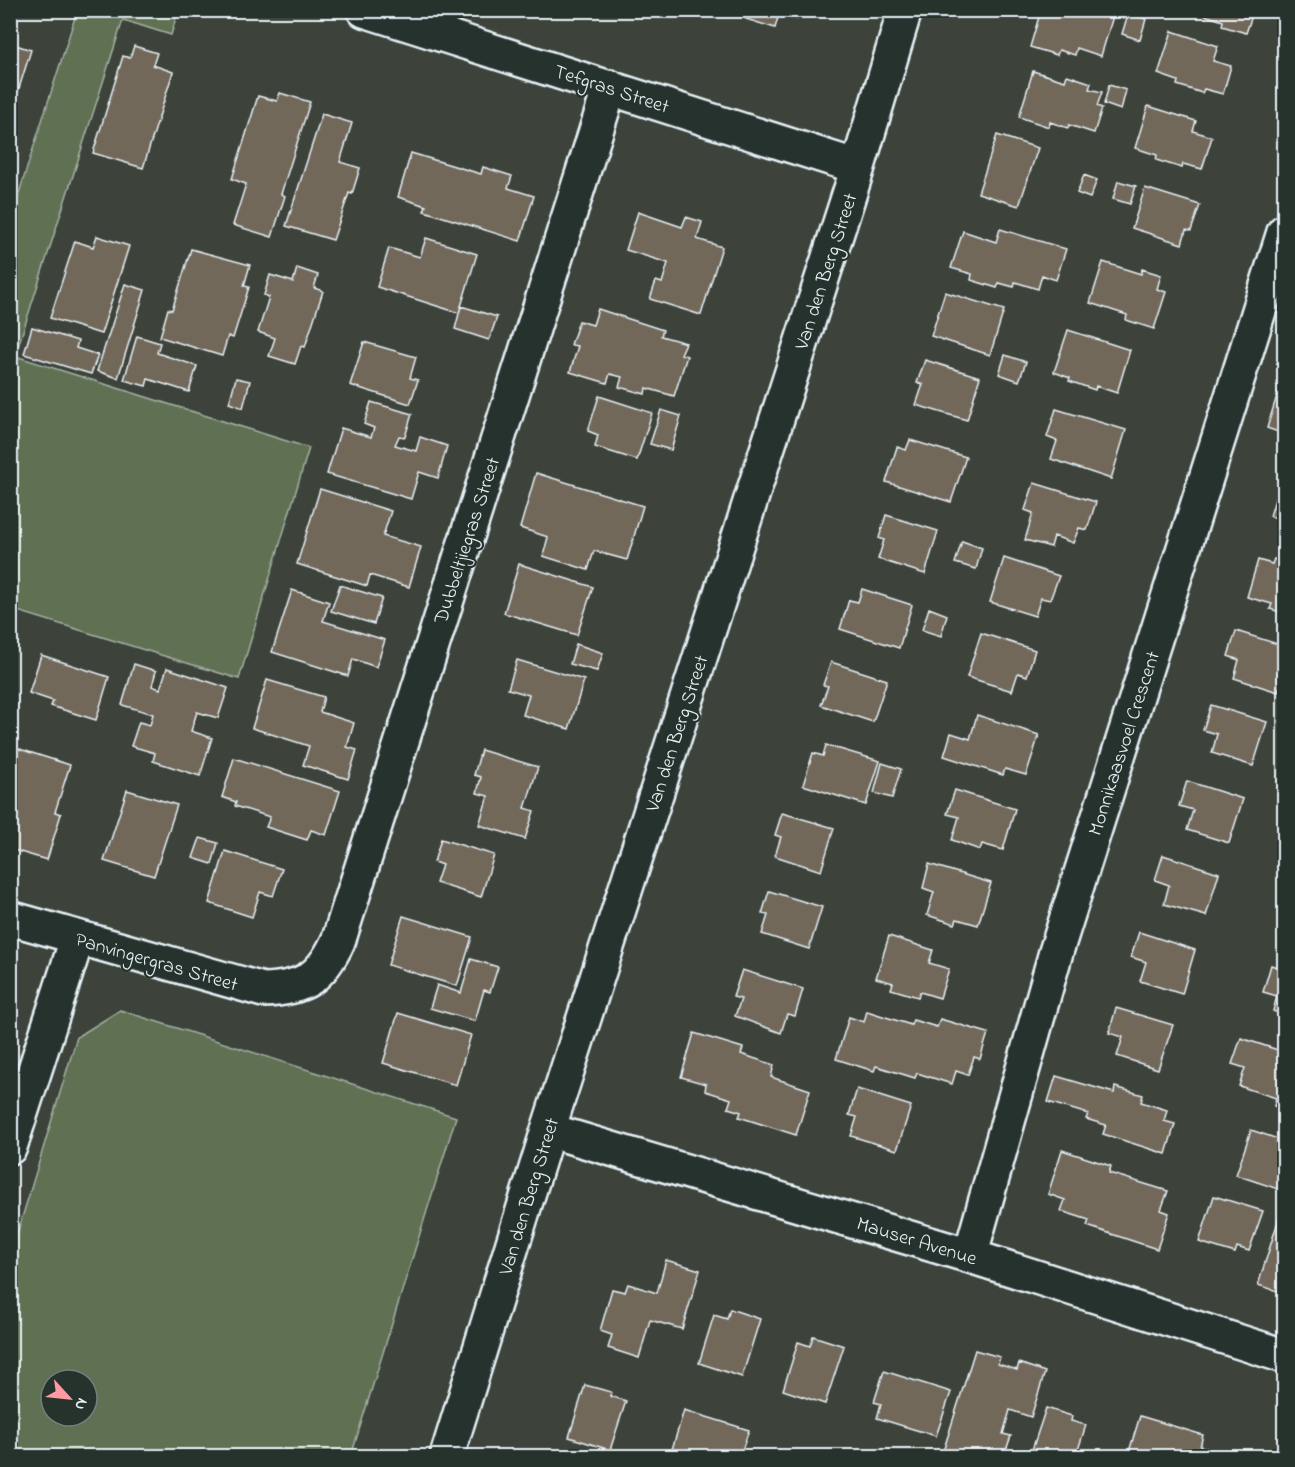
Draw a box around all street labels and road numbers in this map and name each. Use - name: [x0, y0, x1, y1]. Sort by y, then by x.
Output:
- street label: Tefgras Street: [550, 58, 673, 124]
- street label: Van den Berg Street: [788, 189, 867, 355]
- street label: Dubbeltjiegras Street: [427, 453, 510, 629]
- street label: Monnikaasvoel Crescent: [1082, 647, 1169, 840]
- street label: Van den Berg Street: [639, 651, 718, 817]
- street label: Panvingergras Street: [71, 926, 241, 1002]
- street label: Van den Berg Street: [492, 1114, 569, 1280]
- street label: Mauser Avenue: [853, 1210, 980, 1274]

